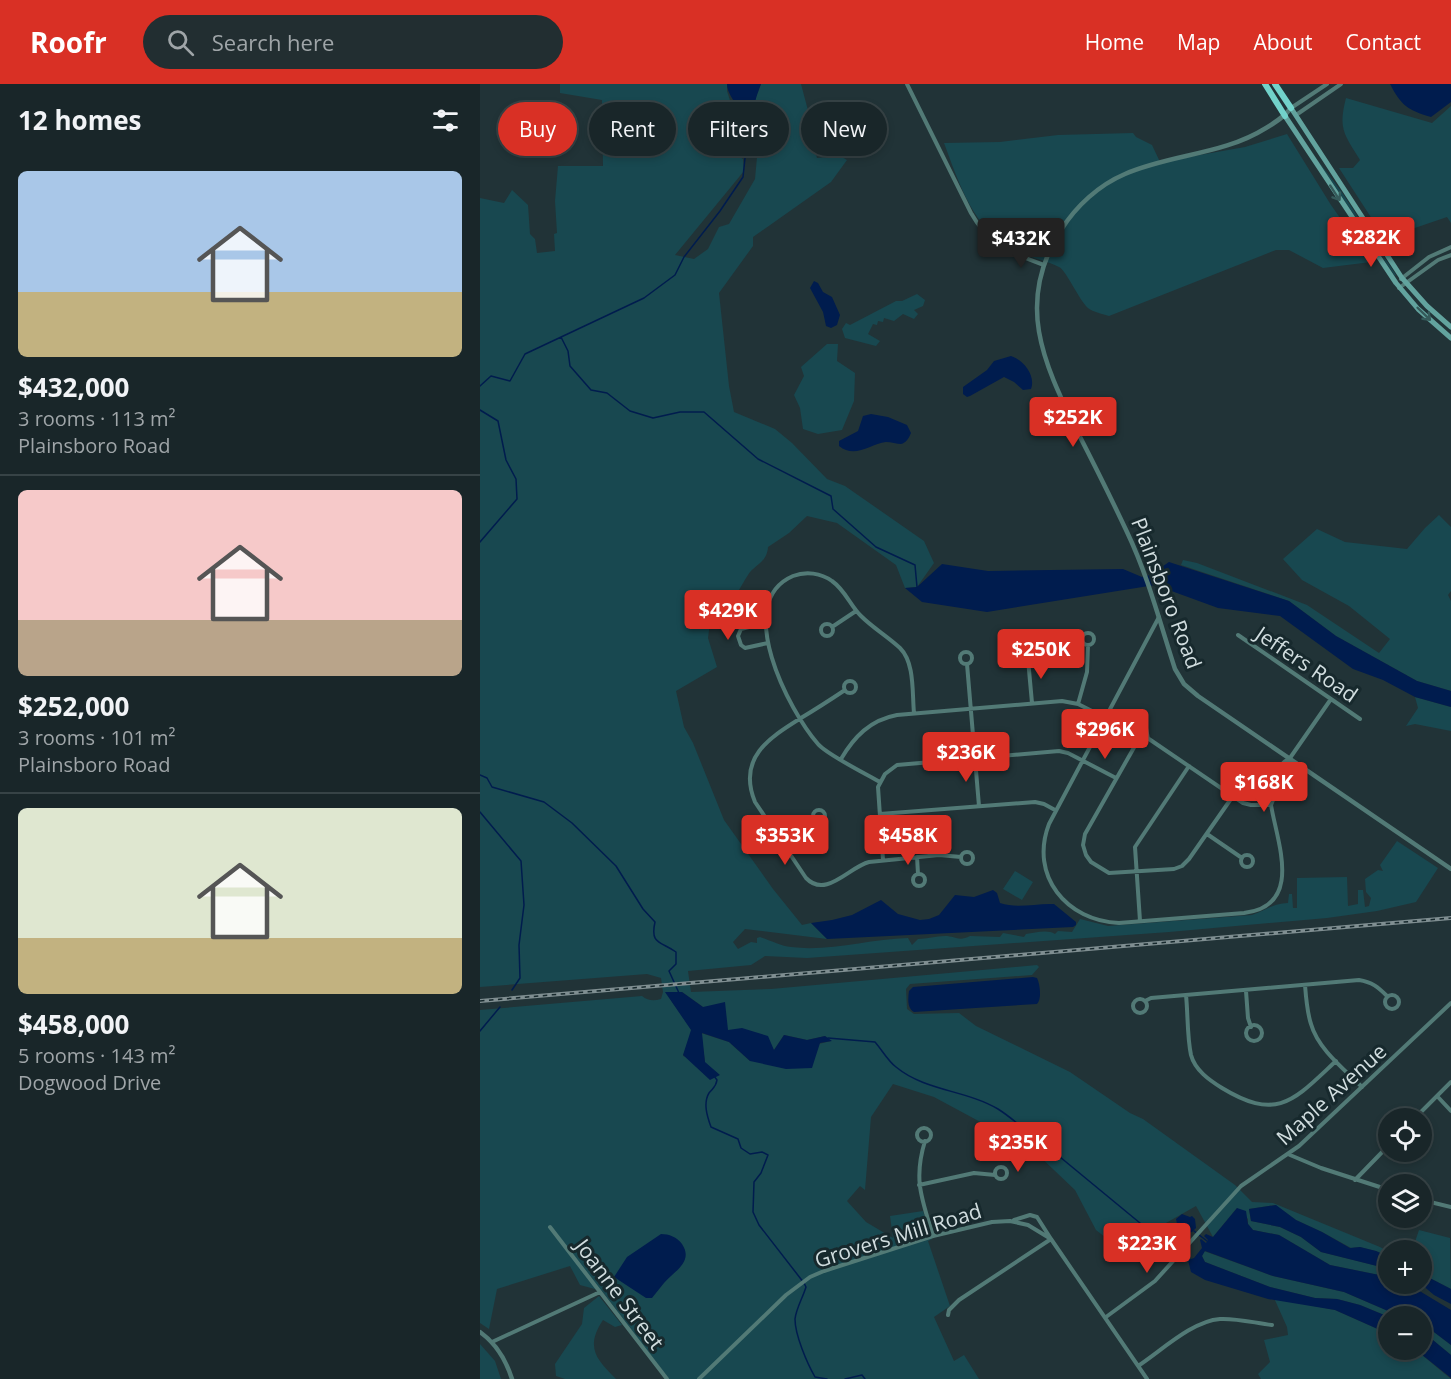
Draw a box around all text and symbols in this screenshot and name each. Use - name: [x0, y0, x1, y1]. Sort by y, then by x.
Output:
- search box: [143, 15, 563, 69]
- text: Roofr: [30, 23, 107, 61]
- icon: search: [164, 26, 197, 59]
- text: Search here: [212, 27, 334, 57]
- text: Home: [1085, 28, 1144, 56]
- text: Map: [1177, 28, 1220, 56]
- text: About: [1253, 28, 1313, 56]
- text: Contact: [1346, 28, 1421, 56]
- text: 12 homes: [18, 102, 142, 138]
- chip: Buy: [498, 102, 577, 156]
- chip: Rent: [589, 102, 676, 156]
- chip: Filters: [688, 102, 789, 156]
- chip: New: [801, 102, 887, 156]
- icon: filters: [429, 104, 462, 137]
- one-way arrow: [1329, 184, 1341, 200]
- icon: home: [186, 210, 294, 318]
- pin: $282K: [1329, 217, 1413, 268]
- pin: $432K: [979, 218, 1063, 269]
- text: $282K: [1341, 223, 1401, 250]
- text: $432K: [991, 224, 1051, 251]
- one-way arrow: [1416, 307, 1431, 321]
- text: $432,000: [18, 369, 129, 405]
- pin: $252K: [1031, 397, 1115, 448]
- text: $252K: [1043, 403, 1103, 430]
- text: 3 rooms · 113 m²: [18, 405, 176, 432]
- text: Plainsboro Road: [18, 432, 170, 459]
- street label: Plainsboro Road: [1125, 513, 1209, 673]
- icon: home: [186, 529, 294, 637]
- pin: $429K: [686, 590, 770, 641]
- text: $429K: [698, 596, 758, 623]
- street label: Jeffers Road: [1249, 618, 1364, 708]
- pin: $250K: [999, 629, 1083, 680]
- text: $250K: [1011, 635, 1071, 662]
- text: $252,000: [18, 688, 129, 724]
- pin: $296K: [1063, 709, 1147, 760]
- text: $296K: [1075, 715, 1135, 742]
- text: 3 rooms · 101 m²: [18, 724, 176, 751]
- pin: $236K: [924, 732, 1008, 783]
- text: $236K: [936, 738, 996, 765]
- text: Plainsboro Road: [18, 751, 170, 778]
- pin: $168K: [1222, 762, 1306, 813]
- text: $168K: [1234, 768, 1294, 795]
- pin: $353K: [743, 815, 827, 866]
- pin: $458K: [866, 815, 950, 866]
- text: $353K: [755, 821, 815, 848]
- text: $458K: [878, 821, 938, 848]
- icon: home: [186, 847, 294, 955]
- text: $458,000: [18, 1006, 129, 1042]
- street label: Maple Avenue: [1270, 1037, 1392, 1151]
- text: 5 rooms · 143 m²: [18, 1042, 176, 1069]
- text: Dogwood Drive: [18, 1069, 161, 1096]
- map controls: [1378, 1108, 1432, 1360]
- button: locate: [1378, 1108, 1432, 1162]
- pin: $235K: [976, 1122, 1060, 1173]
- text: $235K: [988, 1128, 1048, 1155]
- button: layers: [1378, 1174, 1432, 1228]
- street label: Grovers Mill Road: [811, 1196, 985, 1274]
- pin: $223K: [1105, 1223, 1189, 1274]
- text: $223K: [1117, 1229, 1177, 1256]
- street label: Joanne Street: [568, 1231, 671, 1355]
- button: +: [1378, 1240, 1432, 1294]
- button: −: [1378, 1306, 1432, 1360]

